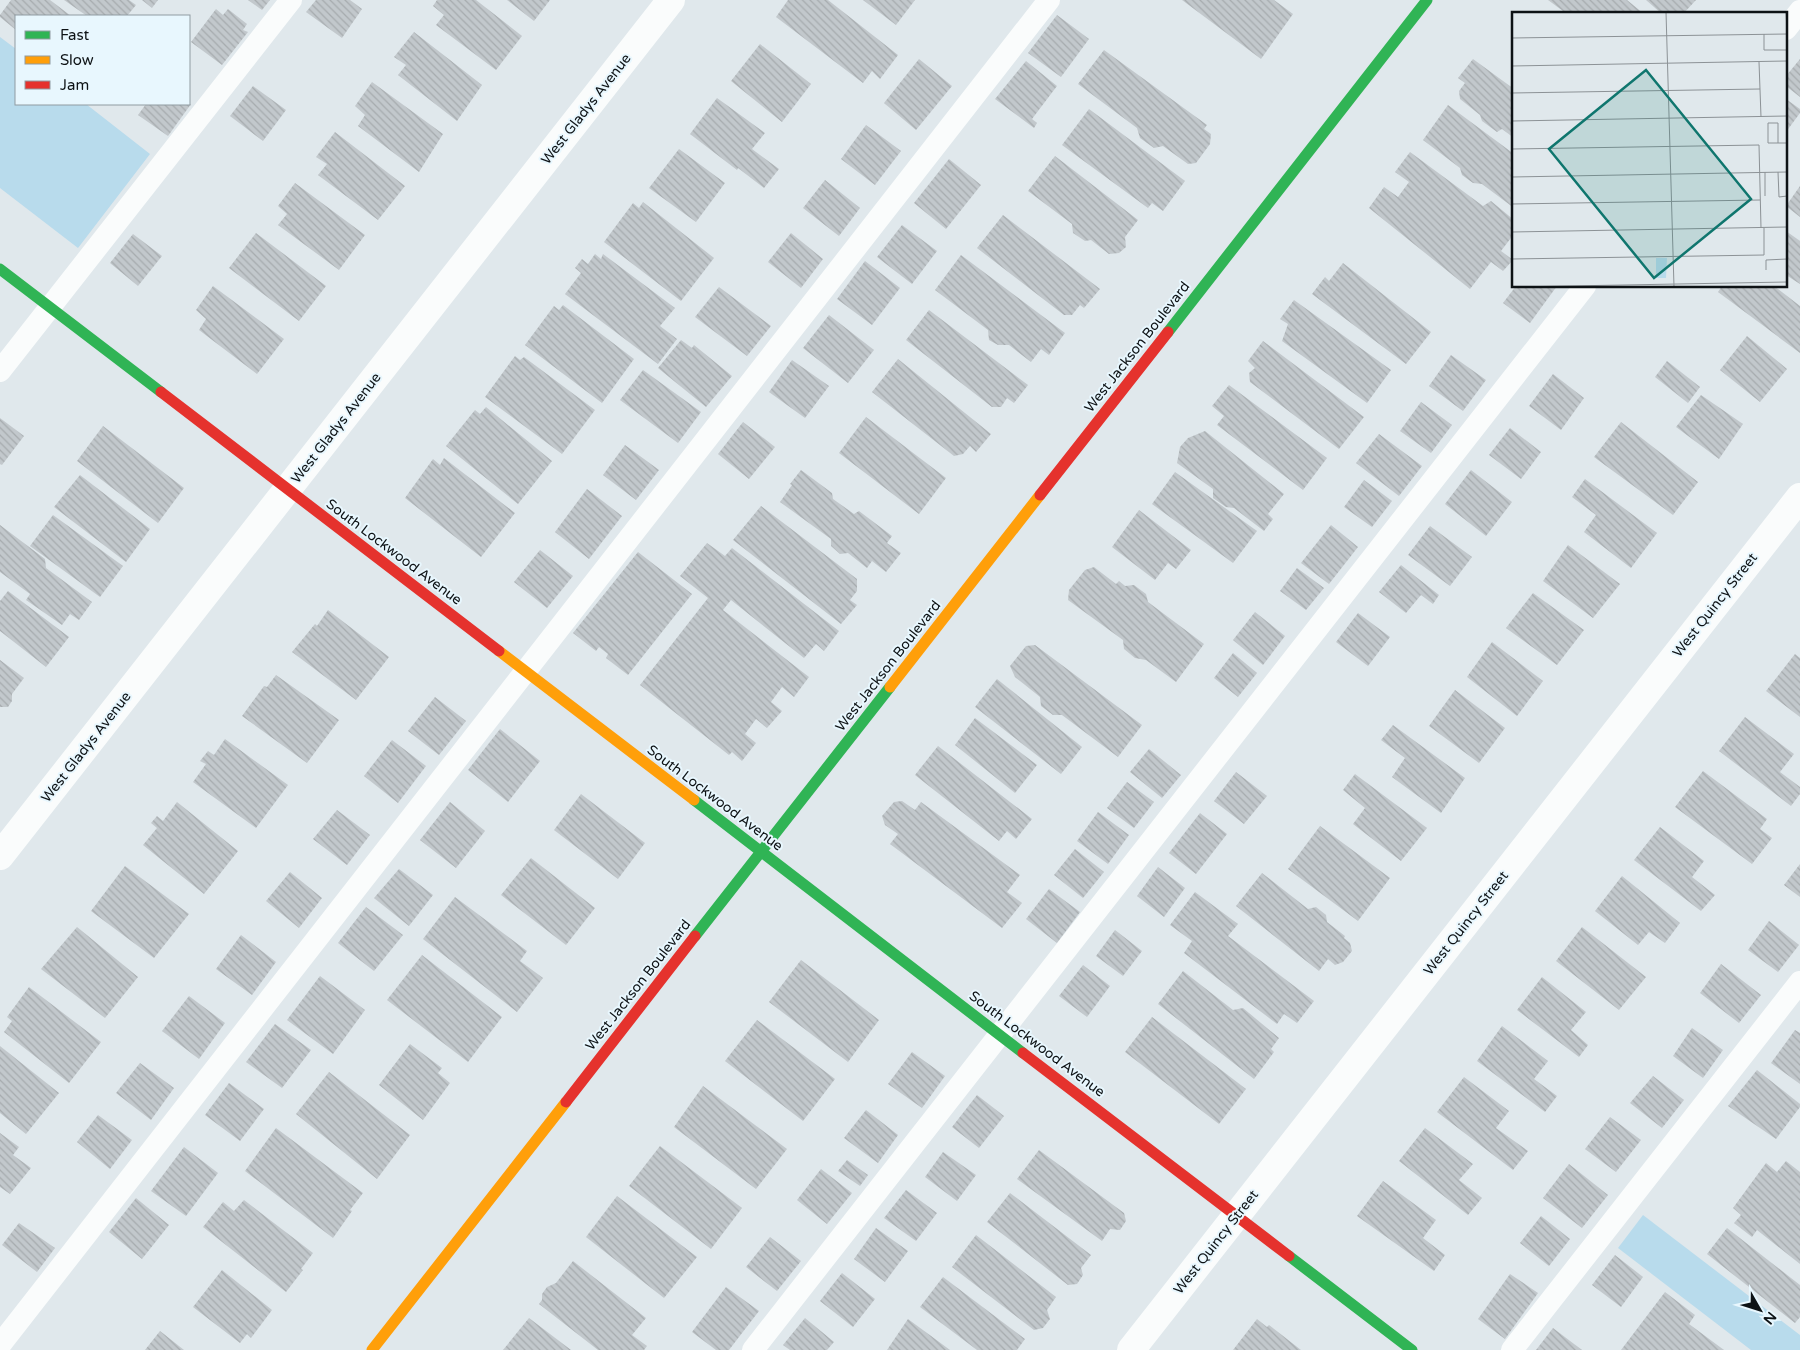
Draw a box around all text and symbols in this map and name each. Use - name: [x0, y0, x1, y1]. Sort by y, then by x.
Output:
- inset map: [1512, 12, 1788, 288]
- legend: [15, 15, 190, 105]
- text: Fast: [60, 26, 90, 44]
- street label: West Gladys Avenue: [537, 50, 635, 168]
- text: Slow: [60, 51, 94, 69]
- text: Jam: [60, 76, 89, 94]
- street label: West Jackson Boulevard: [1081, 278, 1193, 416]
- street label: West Gladys Avenue: [287, 369, 385, 487]
- street label: South Lockwood Avenue: [323, 495, 465, 609]
- street label: West Quincy Street: [1669, 549, 1761, 660]
- street label: West Jackson Boulevard: [832, 597, 944, 735]
- street label: West Gladys Avenue: [37, 688, 135, 806]
- street label: South Lockwood Avenue: [644, 741, 786, 855]
- street label: West Quincy Street: [1420, 867, 1512, 978]
- street label: West Jackson Boulevard: [582, 916, 694, 1054]
- street label: South Lockwood Avenue: [966, 987, 1108, 1101]
- street label: West Quincy Street: [1170, 1186, 1262, 1297]
- north arrow: [1735, 1285, 1785, 1335]
- text: N: [1760, 1308, 1780, 1328]

